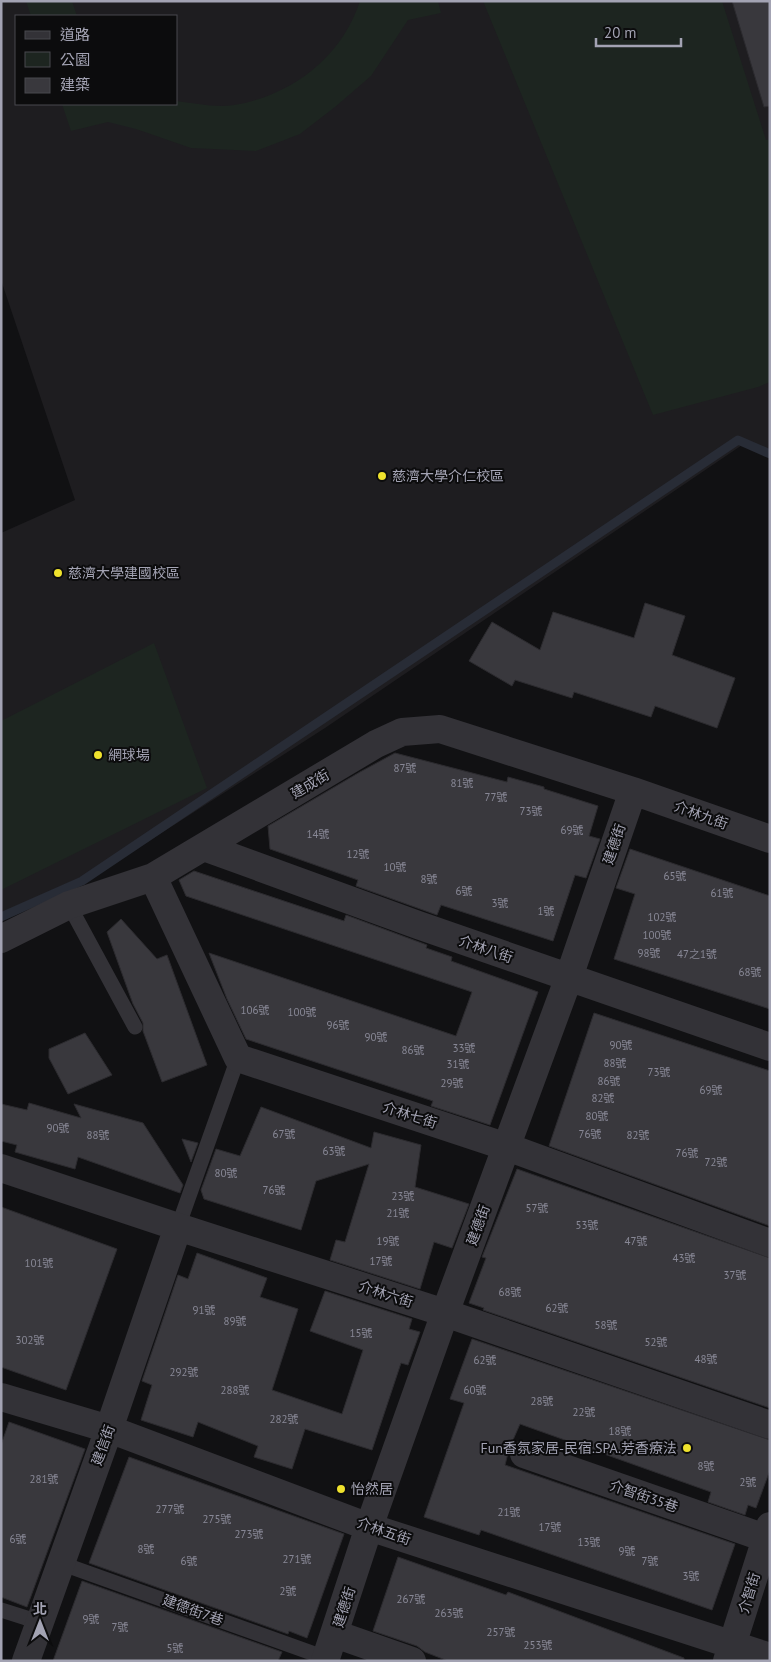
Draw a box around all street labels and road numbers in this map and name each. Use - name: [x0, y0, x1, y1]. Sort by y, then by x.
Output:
- street label: 建成街: [287, 765, 333, 803]
- street label: 介林九街: [672, 797, 730, 833]
- street label: 建德街: [599, 821, 629, 867]
- street label: 介林八街: [457, 931, 515, 967]
- street label: 介林七街: [381, 1098, 439, 1132]
- street label: 建德街: [462, 1202, 494, 1248]
- street label: 介林六街: [357, 1277, 415, 1311]
- street label: 建信街: [87, 1422, 119, 1468]
- street label: 介智街35巷: [607, 1476, 681, 1516]
- street label: 介林五街: [355, 1513, 413, 1549]
- street label: 介智街: [734, 1570, 764, 1616]
- street label: 建德街: [329, 1584, 359, 1630]
- street label: 建德街7巷: [160, 1591, 226, 1629]

